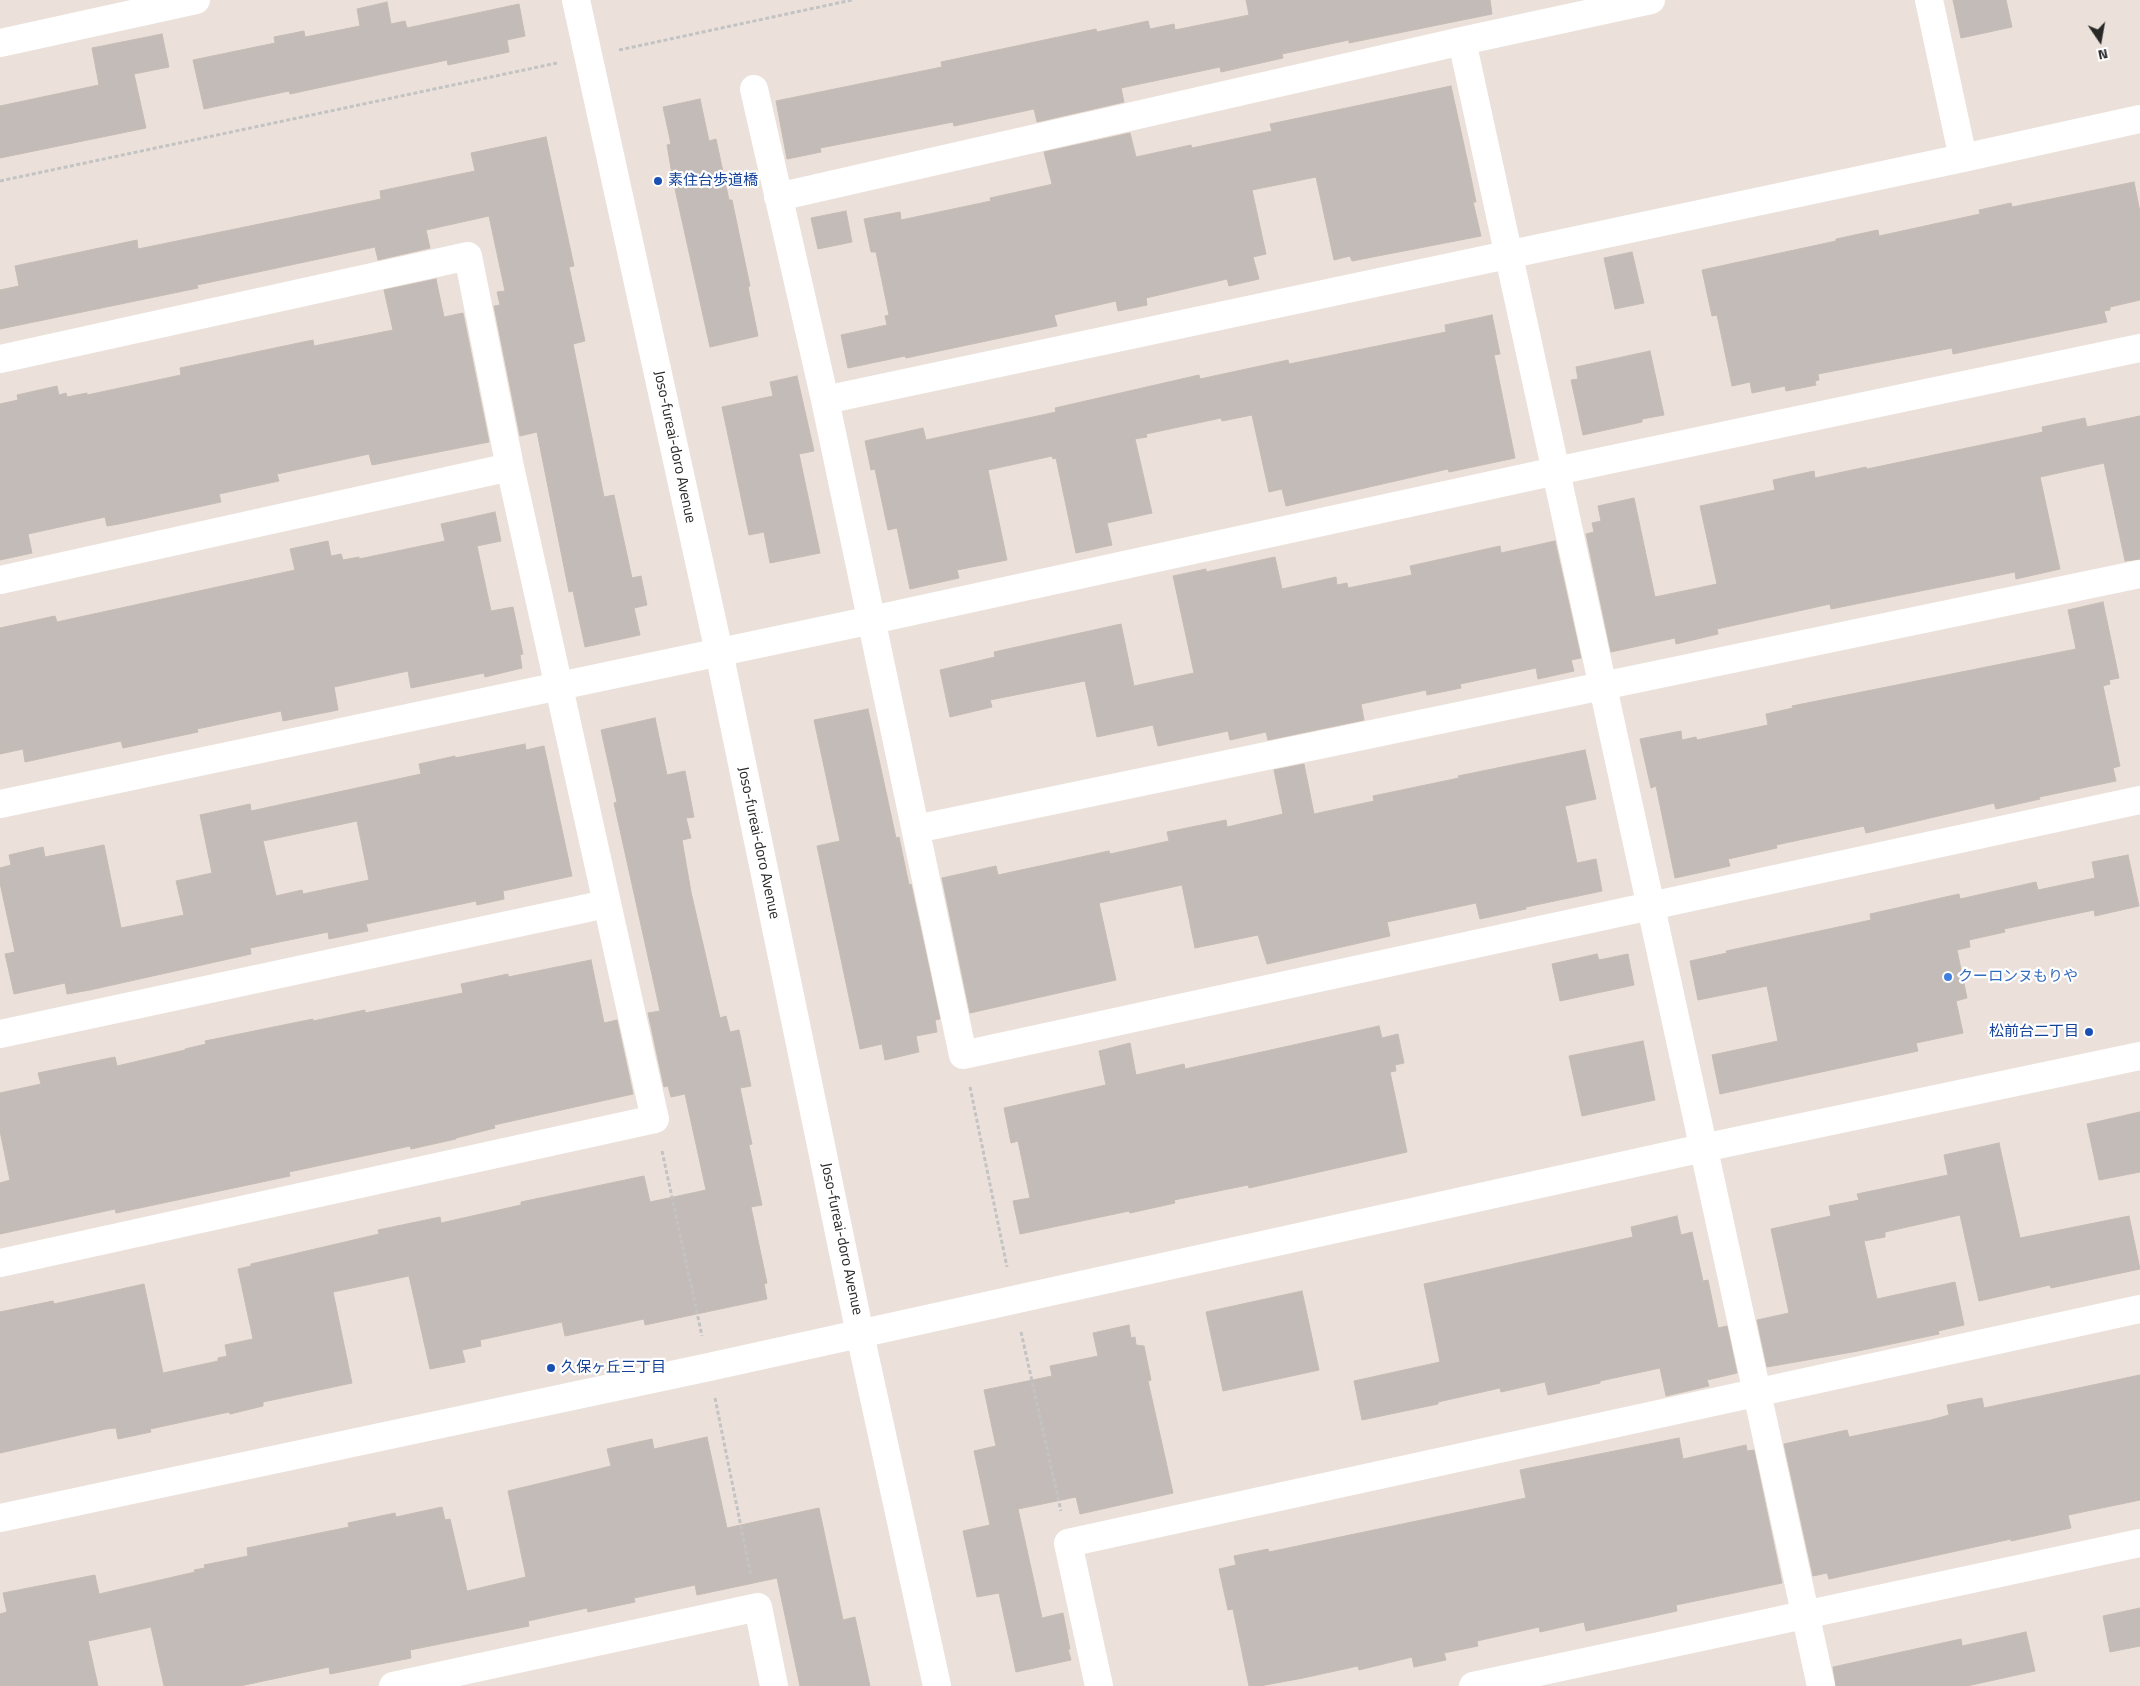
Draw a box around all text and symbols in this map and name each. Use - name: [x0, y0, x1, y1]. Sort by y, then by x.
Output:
- north arrow: [2075, 15, 2125, 65]
- text: N: [2096, 44, 2110, 66]
- place label: 素住台歩道橋: [668, 172, 758, 190]
- marker: 素住台歩道橋: [652, 175, 664, 187]
- street label: Joso-fureai-doro Avenue: [649, 369, 699, 525]
- street label: Joso-fureai-doro Avenue: [733, 765, 783, 921]
- place label: クーロンヌもりや: [1958, 968, 2078, 986]
- marker: クーロンヌもりや: [1942, 971, 1954, 983]
- place label: 松前台二丁目: [1989, 1023, 2079, 1041]
- marker: 松前台二丁目: [2083, 1026, 2095, 1038]
- street label: Joso-fureai-doro Avenue: [816, 1161, 866, 1317]
- place label: 久保ヶ丘三丁目: [561, 1359, 666, 1377]
- marker: 久保ヶ丘三丁目: [545, 1362, 557, 1374]

